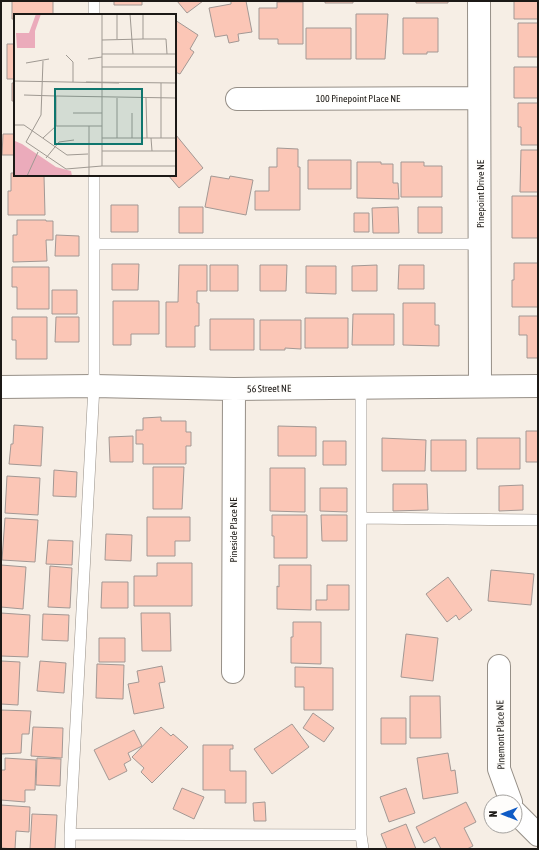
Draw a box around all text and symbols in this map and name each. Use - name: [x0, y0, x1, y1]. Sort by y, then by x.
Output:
- inset map: [14, 14, 176, 176]
- street label: 100 Pinepoint Place NE: [316, 93, 401, 104]
- street label: Pinepoint Drive NE: [475, 159, 486, 228]
- street label: 56 Street NE: [247, 383, 292, 394]
- street label: Pineside Place NE: [228, 497, 239, 562]
- street label: Pinemont Place NE: [494, 699, 507, 770]
- north arrow: [483, 794, 523, 834]
- text: N: [487, 811, 499, 817]

